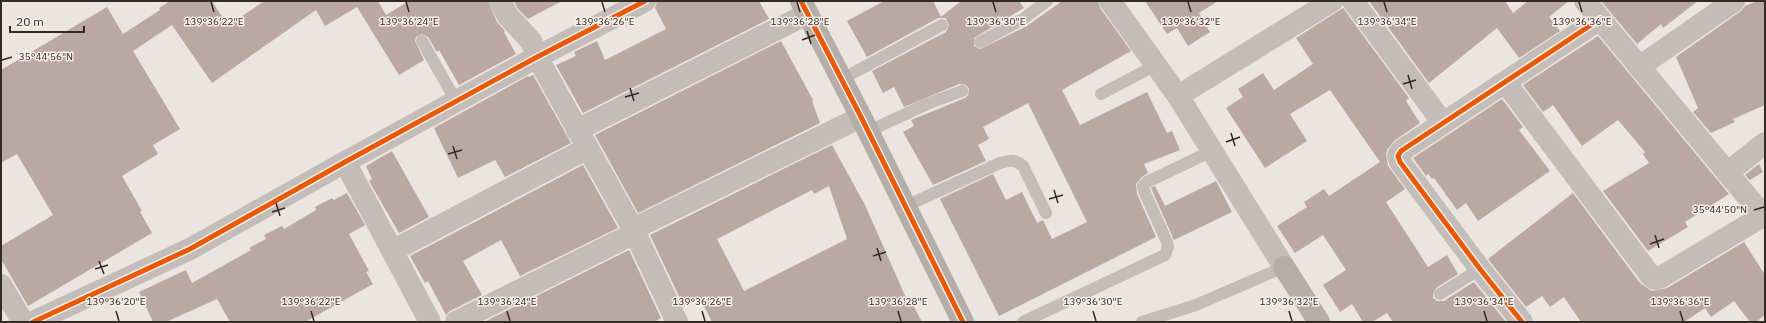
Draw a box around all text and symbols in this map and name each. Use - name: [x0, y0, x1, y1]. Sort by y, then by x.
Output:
- scale bar: [10, 8, 84, 34]
- text: 20 m: [16, 14, 44, 29]
- text: 139°36'22"E: [184, 15, 244, 28]
- text: 139°36'24"E: [379, 15, 439, 28]
- text: 139°36'26"E: [575, 15, 635, 28]
- text: 139°36'28"E: [770, 15, 830, 28]
- text: 139°36'30"E: [966, 15, 1026, 28]
- text: 139°36'32"E: [1161, 15, 1221, 28]
- text: 139°36'34"E: [1357, 15, 1417, 28]
- text: 139°36'36"E: [1552, 15, 1612, 28]
- text: 35°44'56"N: [19, 50, 73, 63]
- text: 35°44'50"N: [1693, 203, 1747, 216]
- text: 139°36'20"E: [86, 295, 146, 308]
- text: 139°36'22"E: [281, 295, 341, 308]
- text: 139°36'24"E: [477, 295, 537, 308]
- text: 139°36'26"E: [672, 295, 732, 308]
- text: 139°36'28"E: [868, 295, 928, 308]
- text: 139°36'30"E: [1063, 295, 1123, 308]
- text: 139°36'32"E: [1259, 295, 1319, 308]
- text: 139°36'34"E: [1454, 295, 1514, 308]
- text: 139°36'36"E: [1650, 295, 1710, 308]

